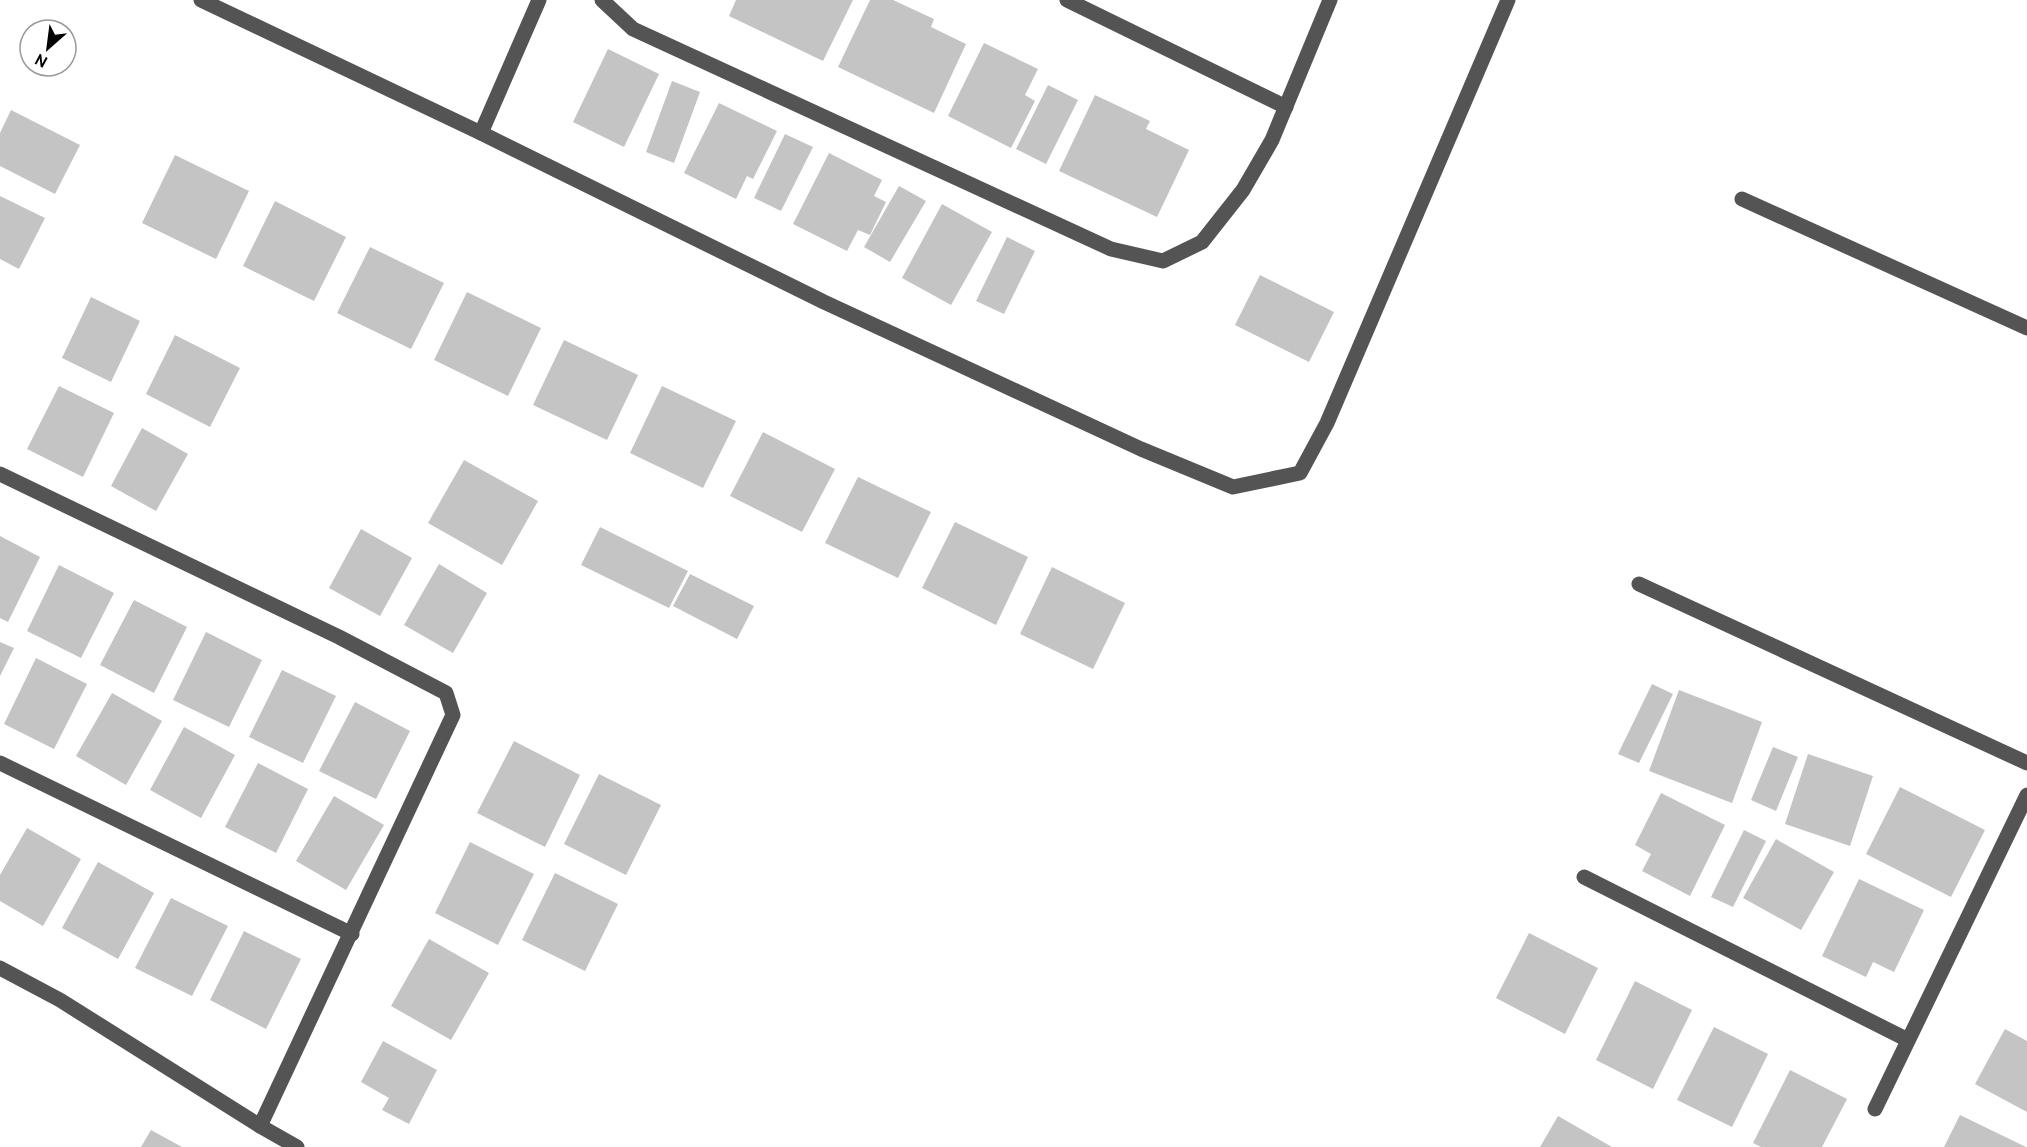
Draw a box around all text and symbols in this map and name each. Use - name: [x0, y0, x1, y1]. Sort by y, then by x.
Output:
- north arrow: [18, 18, 78, 78]
- text: N: [32, 50, 51, 72]

